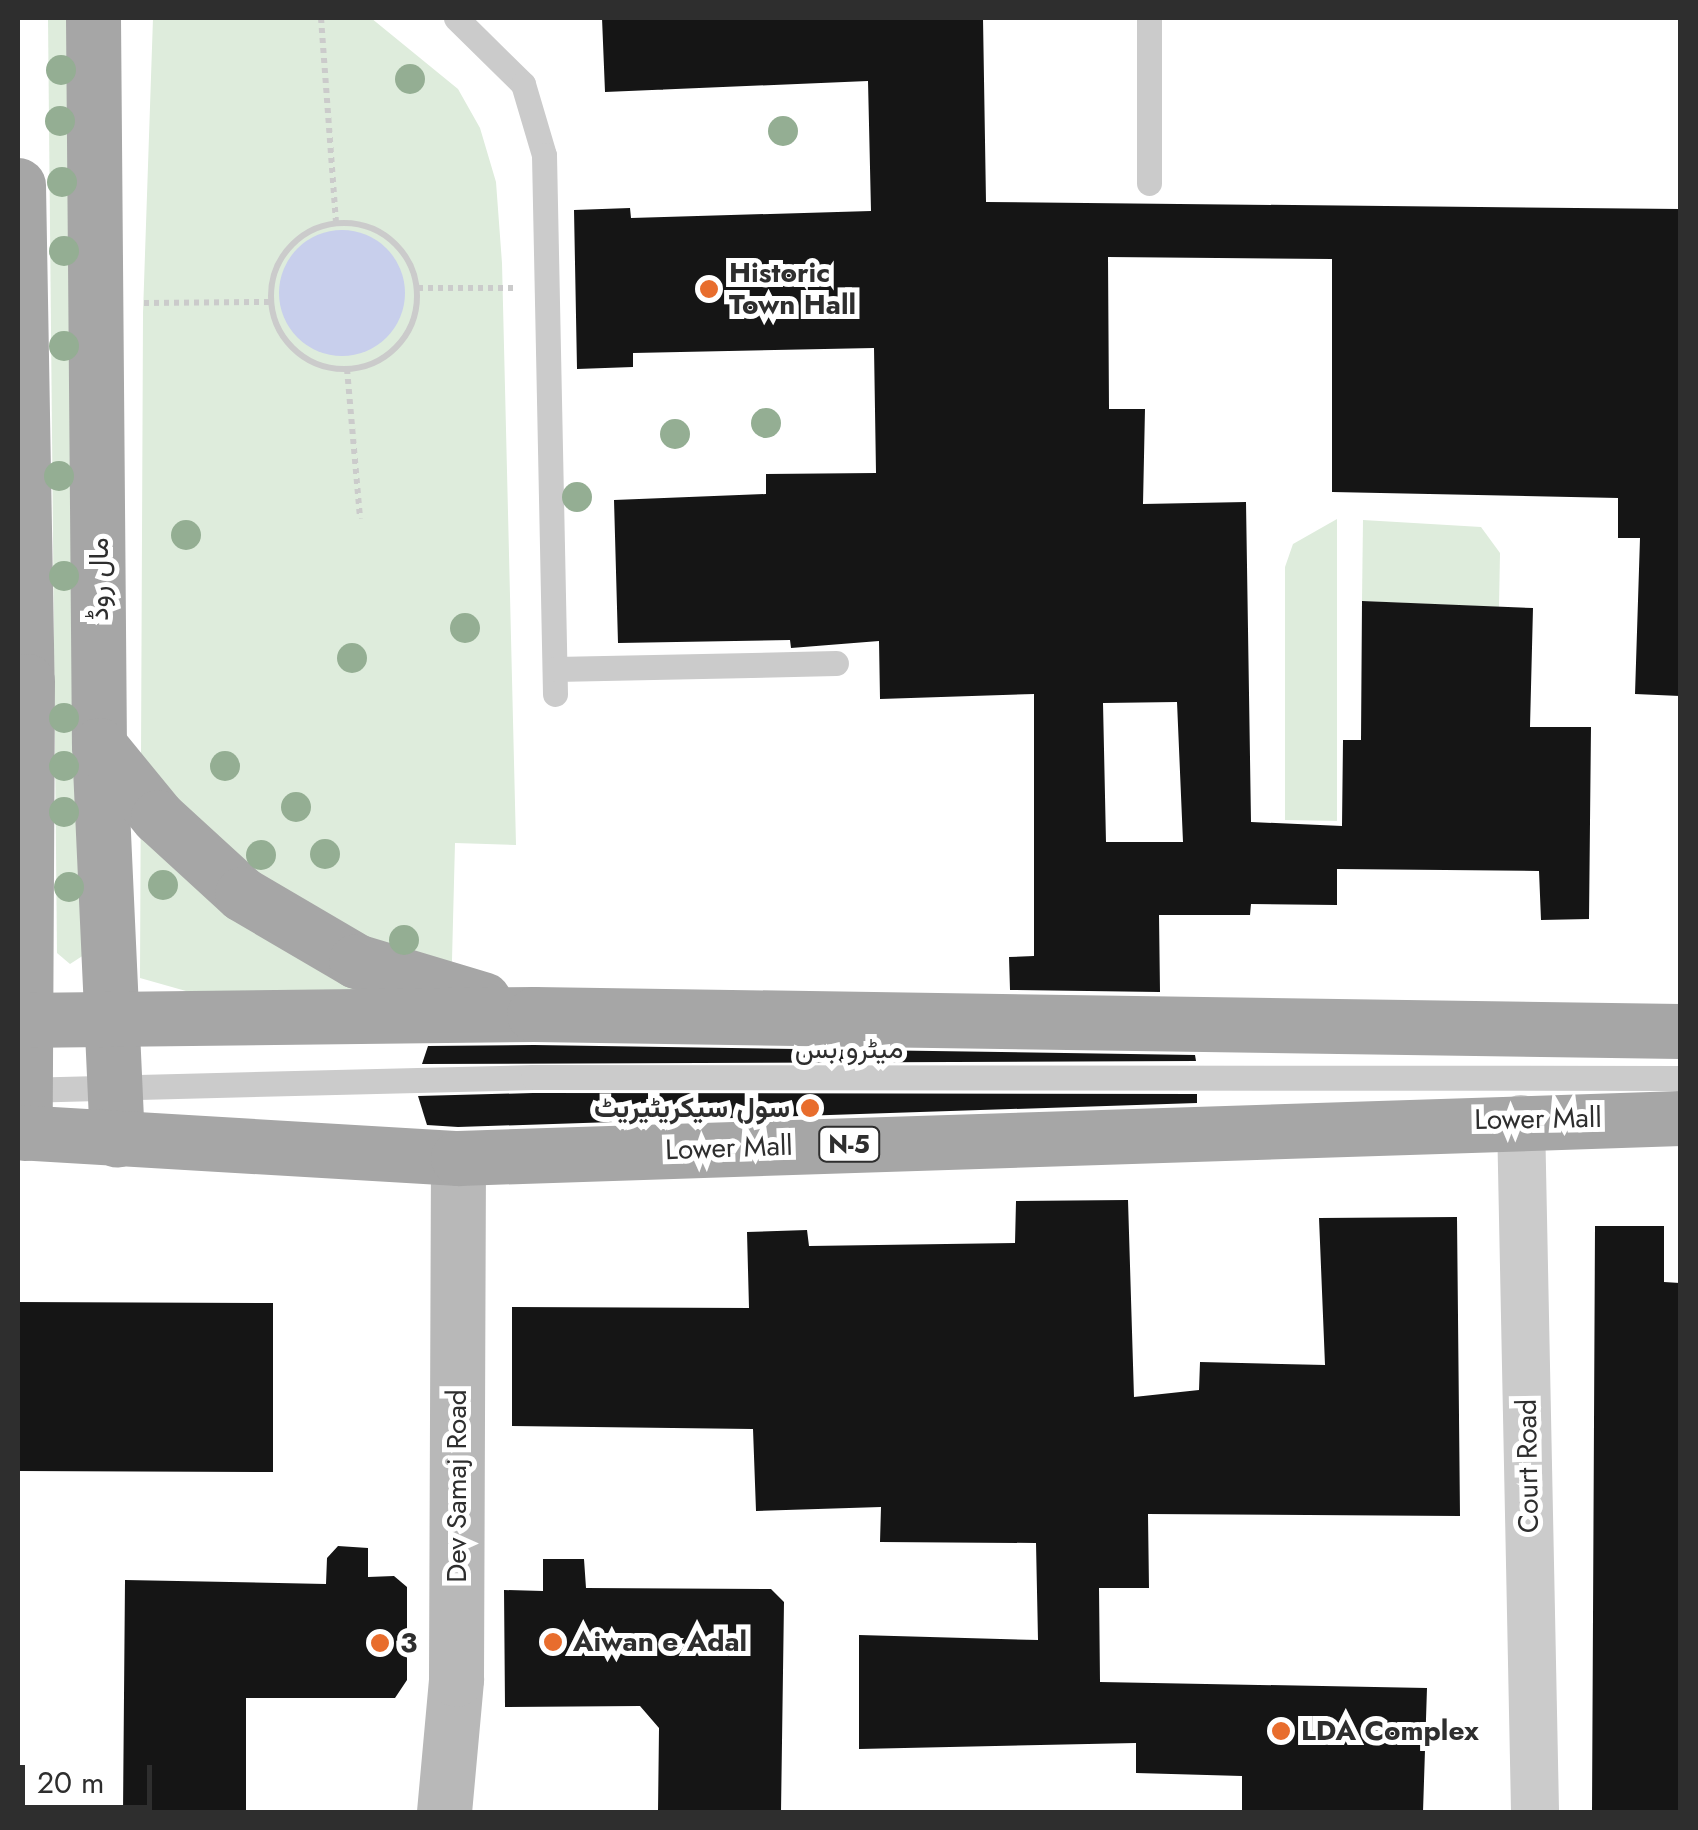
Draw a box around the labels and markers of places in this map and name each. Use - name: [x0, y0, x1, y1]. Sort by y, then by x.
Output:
- place label: Historic Town Hall: [729, 256, 856, 322]
- marker: Historic Town Hall: [698, 278, 720, 300]
- place label: سول سیکریٹیریٹ: [594, 1091, 790, 1125]
- marker: سول سیکریٹیریٹ: [799, 1097, 821, 1119]
- place label: Aiwan e Adal: [573, 1625, 747, 1659]
- place label: 3: [400, 1626, 417, 1660]
- marker: Aiwan e Adal: [542, 1631, 564, 1653]
- marker: 3: [369, 1632, 391, 1654]
- place label: LDA Complex: [1301, 1714, 1479, 1748]
- marker: LDA Complex: [1270, 1720, 1292, 1742]

